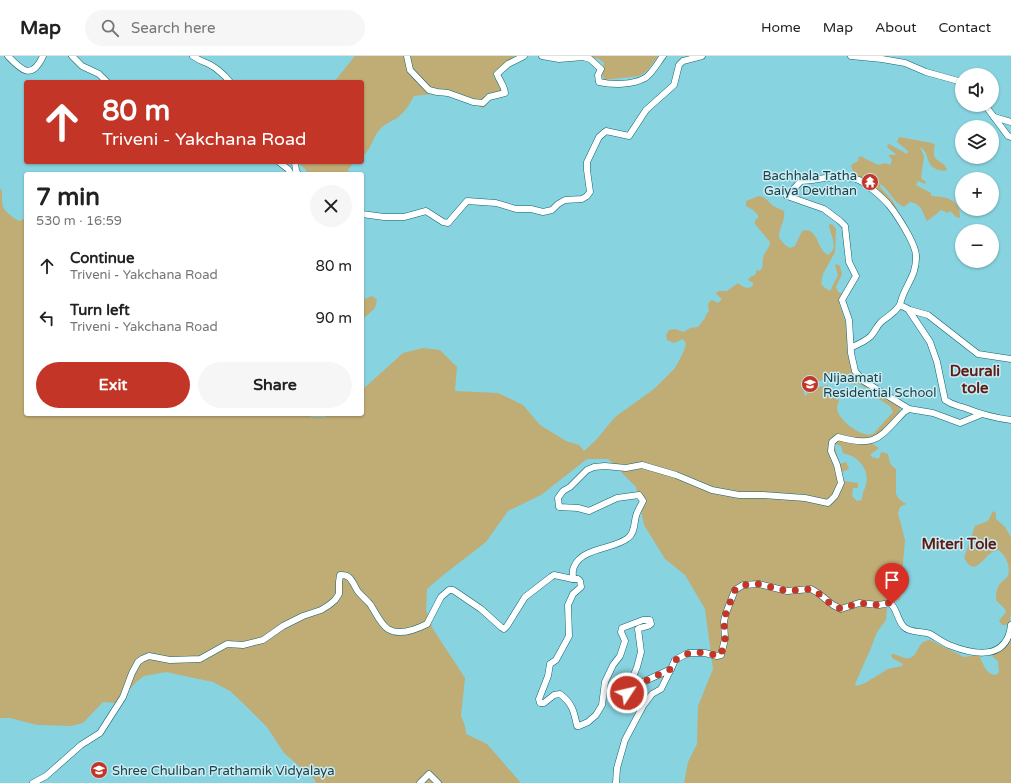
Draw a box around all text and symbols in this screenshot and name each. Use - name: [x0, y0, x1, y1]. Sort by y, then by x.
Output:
- search box: [85, 10, 365, 46]
- text: Map: [20, 17, 61, 39]
- icon: search: [99, 17, 121, 39]
- text: Search here: [131, 19, 215, 37]
- text: Home: [761, 19, 801, 36]
- text: Map: [823, 19, 853, 36]
- text: About: [875, 19, 917, 36]
- text: Contact: [939, 19, 991, 36]
- map controls: [955, 68, 999, 268]
- button: sound: [955, 68, 999, 112]
- text: 80 m: [102, 94, 170, 128]
- icon: ahead: [36, 96, 88, 148]
- button: layers: [955, 120, 999, 164]
- text: Triveni - Yakchana Road: [102, 128, 306, 150]
- place label: Bachhala Tatha Gaiya Devithan: [762, 168, 857, 199]
- temple icon: Bachhala Tatha Gaiya Devithan: [860, 172, 880, 192]
- button: +: [955, 172, 999, 216]
- text: 7 min: [36, 183, 100, 212]
- button: close: [310, 185, 352, 227]
- text: 530 m · 16:59: [36, 213, 122, 229]
- button: −: [955, 224, 999, 268]
- text: Continue: [70, 249, 134, 267]
- icon: ahead: [36, 255, 58, 277]
- text: 80 m: [315, 257, 352, 275]
- text: Triveni - Yakchana Road: [70, 267, 218, 283]
- text: Turn left: [70, 301, 130, 319]
- icon: left: [36, 307, 58, 329]
- text: 90 m: [315, 309, 352, 327]
- text: Triveni - Yakchana Road: [70, 319, 218, 335]
- button: Exit: [36, 362, 190, 408]
- button: Share: [198, 362, 352, 408]
- district label: Deurali tole: [950, 362, 1000, 397]
- place label: Nijaamati Residential School: [823, 370, 936, 401]
- school or university icon: Nijaamati Residential School: [800, 374, 820, 394]
- district label: Miteri Tole: [921, 535, 997, 553]
- pin: [875, 563, 909, 604]
- icon: arrive: [881, 569, 903, 591]
- position arrow: [606, 672, 648, 714]
- school or university icon: Shree Chuliban Prathamik Vidyalaya: [89, 760, 109, 780]
- place label: Shree Chuliban Prathamik Vidyalaya: [112, 763, 335, 779]

